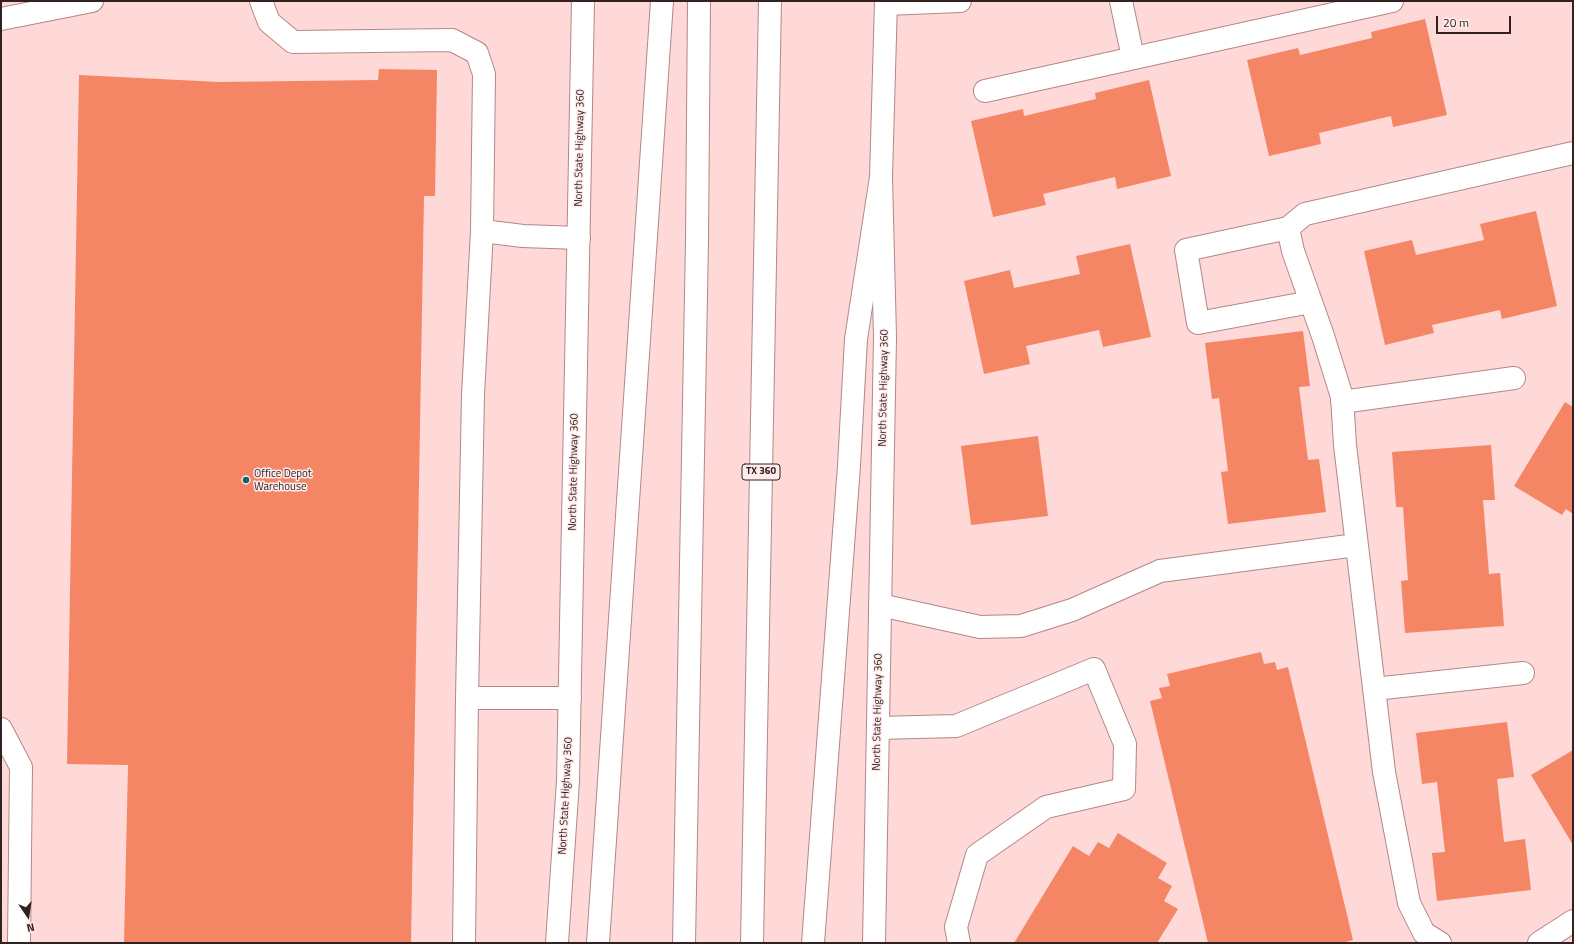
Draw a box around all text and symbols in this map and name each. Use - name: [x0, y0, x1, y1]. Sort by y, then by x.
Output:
- scale bar: [1438, 8, 1513, 34]
- text: 20 m: [1443, 13, 1469, 32]
- street label: North State Highway 360: [572, 89, 588, 207]
- street label: North State Highway 360: [876, 329, 892, 447]
- street label: North State Highway 360: [566, 413, 582, 531]
- road number: TX 360: [742, 464, 780, 480]
- place label: Office Depot Warehouse: [254, 467, 312, 493]
- marker: Office Depot Warehouse: [241, 475, 251, 485]
- street label: North State Highway 360: [870, 653, 886, 771]
- street label: North State Highway 360: [556, 737, 576, 855]
- north arrow: [8, 896, 48, 936]
- text: N: [25, 919, 36, 936]

